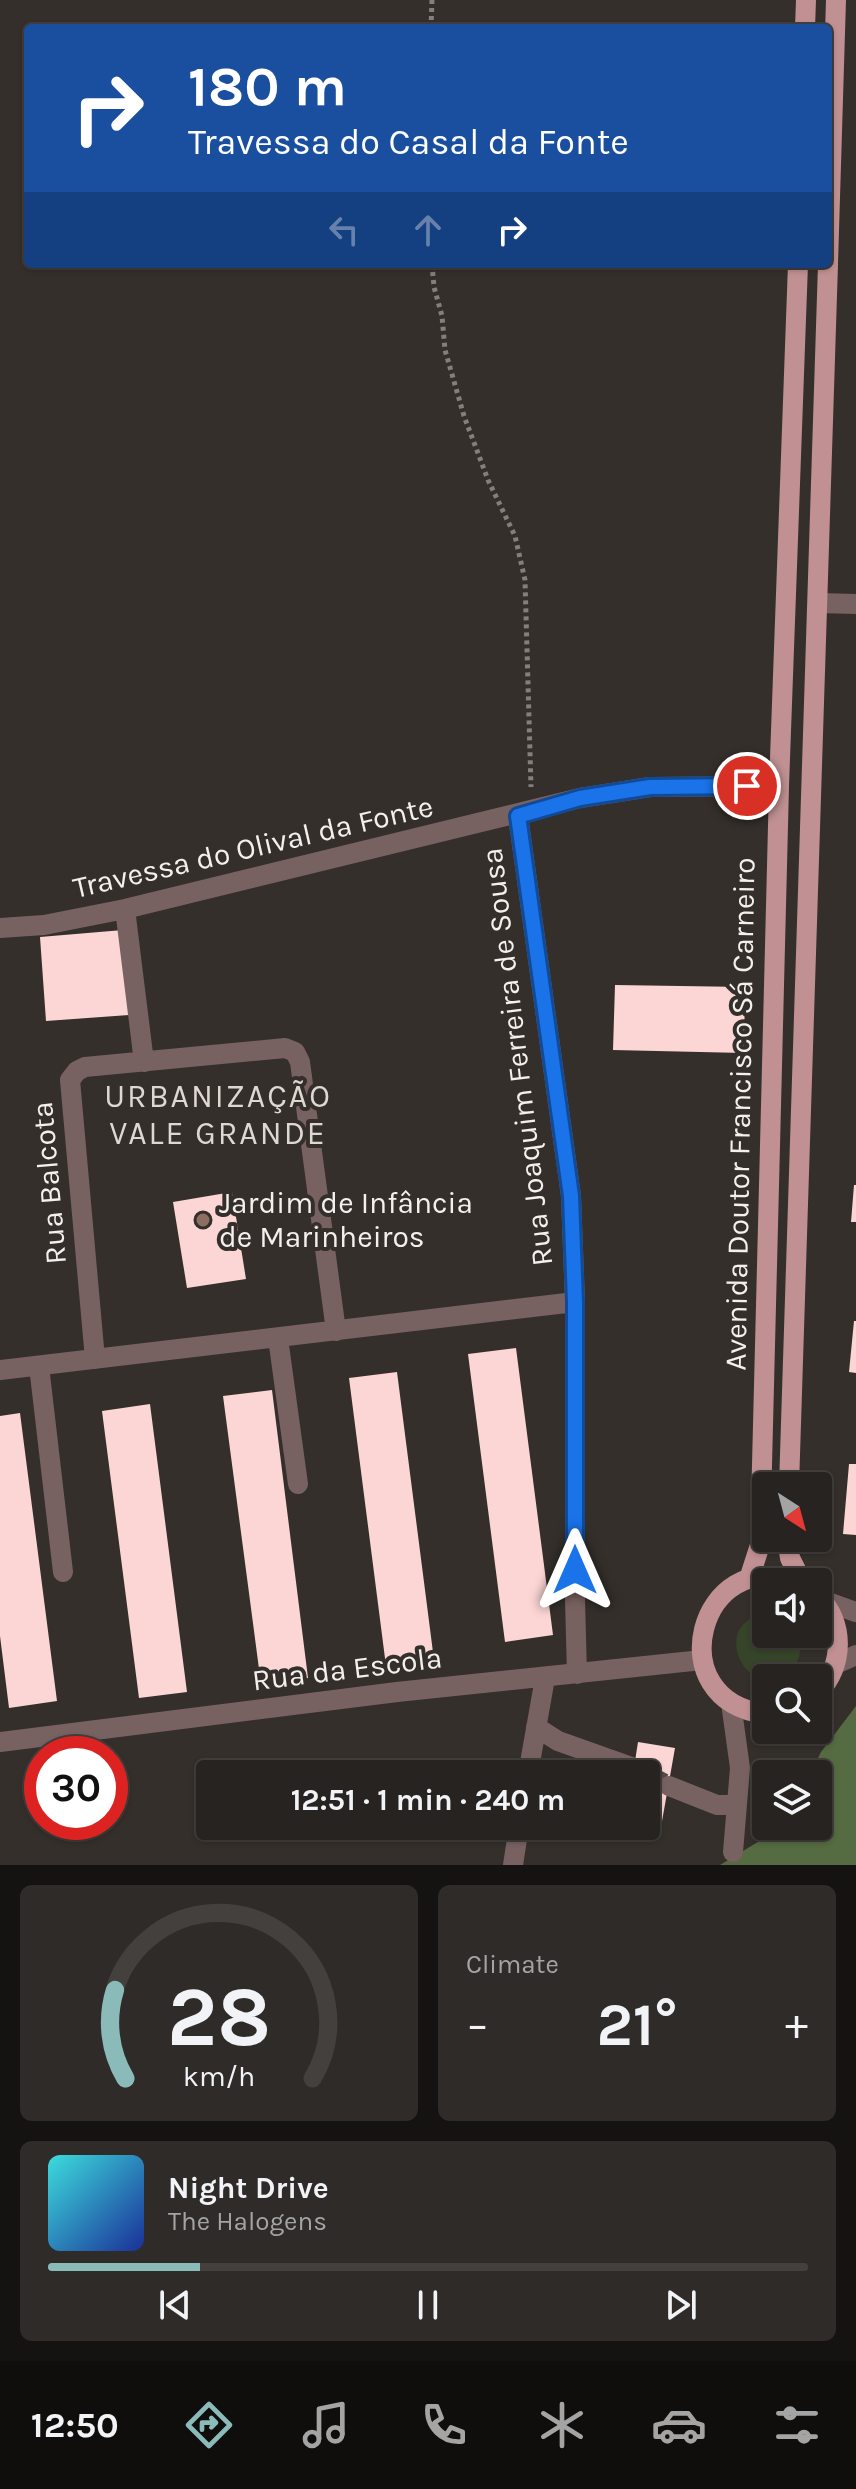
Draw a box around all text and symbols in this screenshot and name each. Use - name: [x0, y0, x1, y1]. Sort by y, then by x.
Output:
- text: 180 m: [188, 54, 347, 119]
- icon: right: [56, 56, 160, 160]
- text: Travessa do Casal da Fonte: [188, 121, 629, 163]
- icon: left: [322, 208, 366, 252]
- icon: ahead: [406, 208, 450, 252]
- icon: right: [490, 208, 534, 252]
- pin: [713, 752, 781, 820]
- icon: arrive: [725, 764, 769, 808]
- street label: Travessa do Olival da Fonte: [69, 788, 437, 906]
- street label: Rua Joaquim Ferreira de Sousa: [473, 846, 561, 1268]
- street label: Avenida Doutor Francisco Sá Carneiro: [718, 857, 762, 1371]
- district label: URBANIZAÇÃO VALE GRANDE: [104, 1078, 332, 1152]
- street label: Rua Balcota: [24, 1100, 74, 1266]
- place label: Jardim de Infância de Marinheiros: [219, 1185, 473, 1255]
- marker: Jardim de Infância de Marinheiros: [194, 1211, 212, 1229]
- north arrow: [752, 1472, 832, 1552]
- map controls: [752, 1472, 832, 1840]
- position arrow: [533, 1528, 617, 1612]
- button: sound: [752, 1568, 832, 1648]
- street label: Rua da Escola: [250, 1639, 444, 1699]
- button: search: [752, 1664, 832, 1744]
- speed limit sign: 30: [24, 1736, 128, 1840]
- button: layers: [752, 1760, 832, 1840]
- text: 12:51 · 1 min · 240 m: [291, 1782, 565, 1818]
- text: Climate: [466, 1949, 559, 1980]
- text: 28: [167, 1969, 271, 2066]
- text: 21°: [597, 1990, 678, 2060]
- text: −: [466, 1999, 489, 2050]
- text: +: [785, 1999, 808, 2050]
- text: km/h: [183, 2060, 255, 2093]
- text: Night Drive: [168, 2170, 329, 2206]
- text: The Halogens: [168, 2206, 327, 2237]
- icon: previous: [153, 2283, 197, 2327]
- icon: pause: [406, 2283, 450, 2327]
- icon: next: [659, 2283, 703, 2327]
- icon: directions: [181, 2397, 237, 2453]
- icon: music: [298, 2397, 354, 2453]
- icon: phone: [416, 2397, 472, 2453]
- icon: climate: [534, 2397, 590, 2453]
- icon: car: [651, 2397, 707, 2453]
- icon: filters: [769, 2397, 825, 2453]
- text: 12:50: [31, 2404, 119, 2446]

